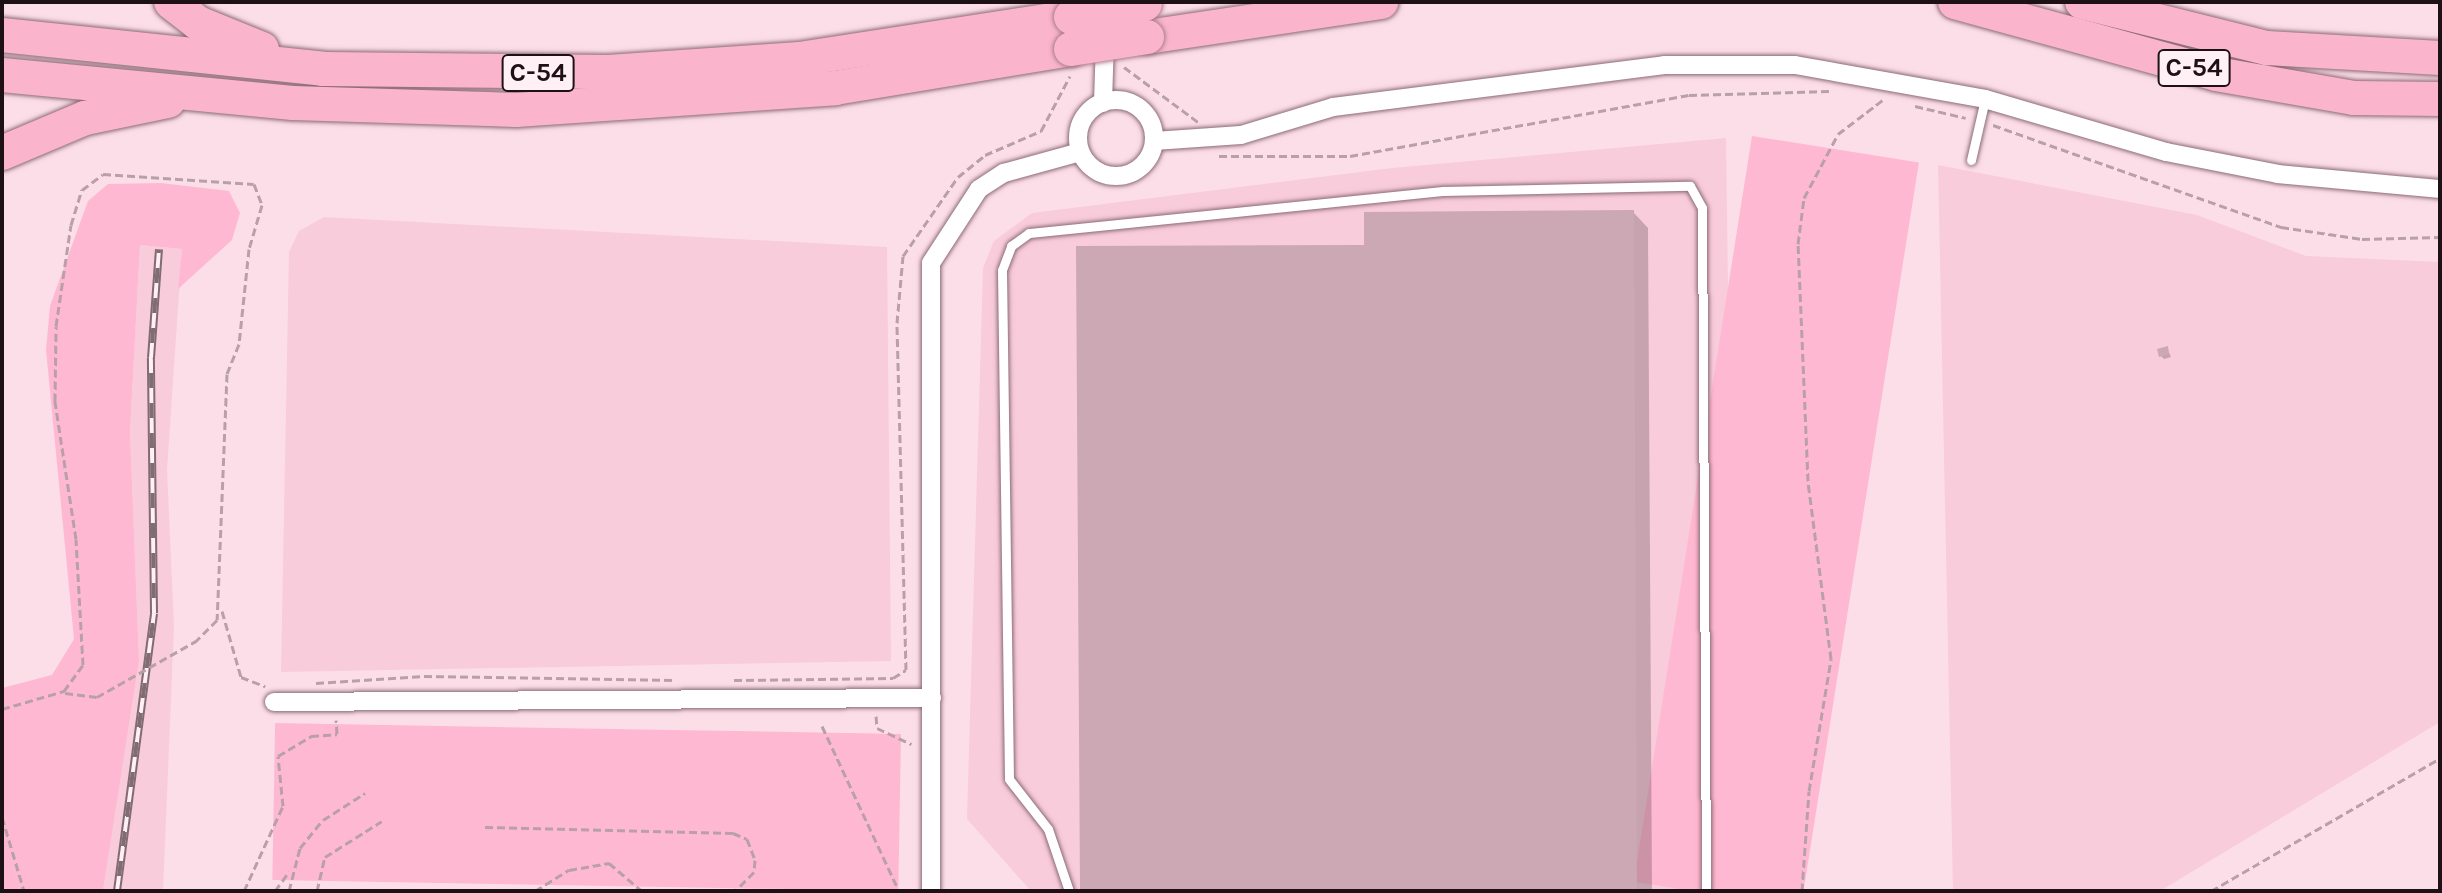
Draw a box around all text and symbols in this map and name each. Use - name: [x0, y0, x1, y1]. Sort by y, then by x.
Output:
- road number: C-54: [2156, 46, 2232, 90]
- road number: C-54: [500, 51, 576, 95]

